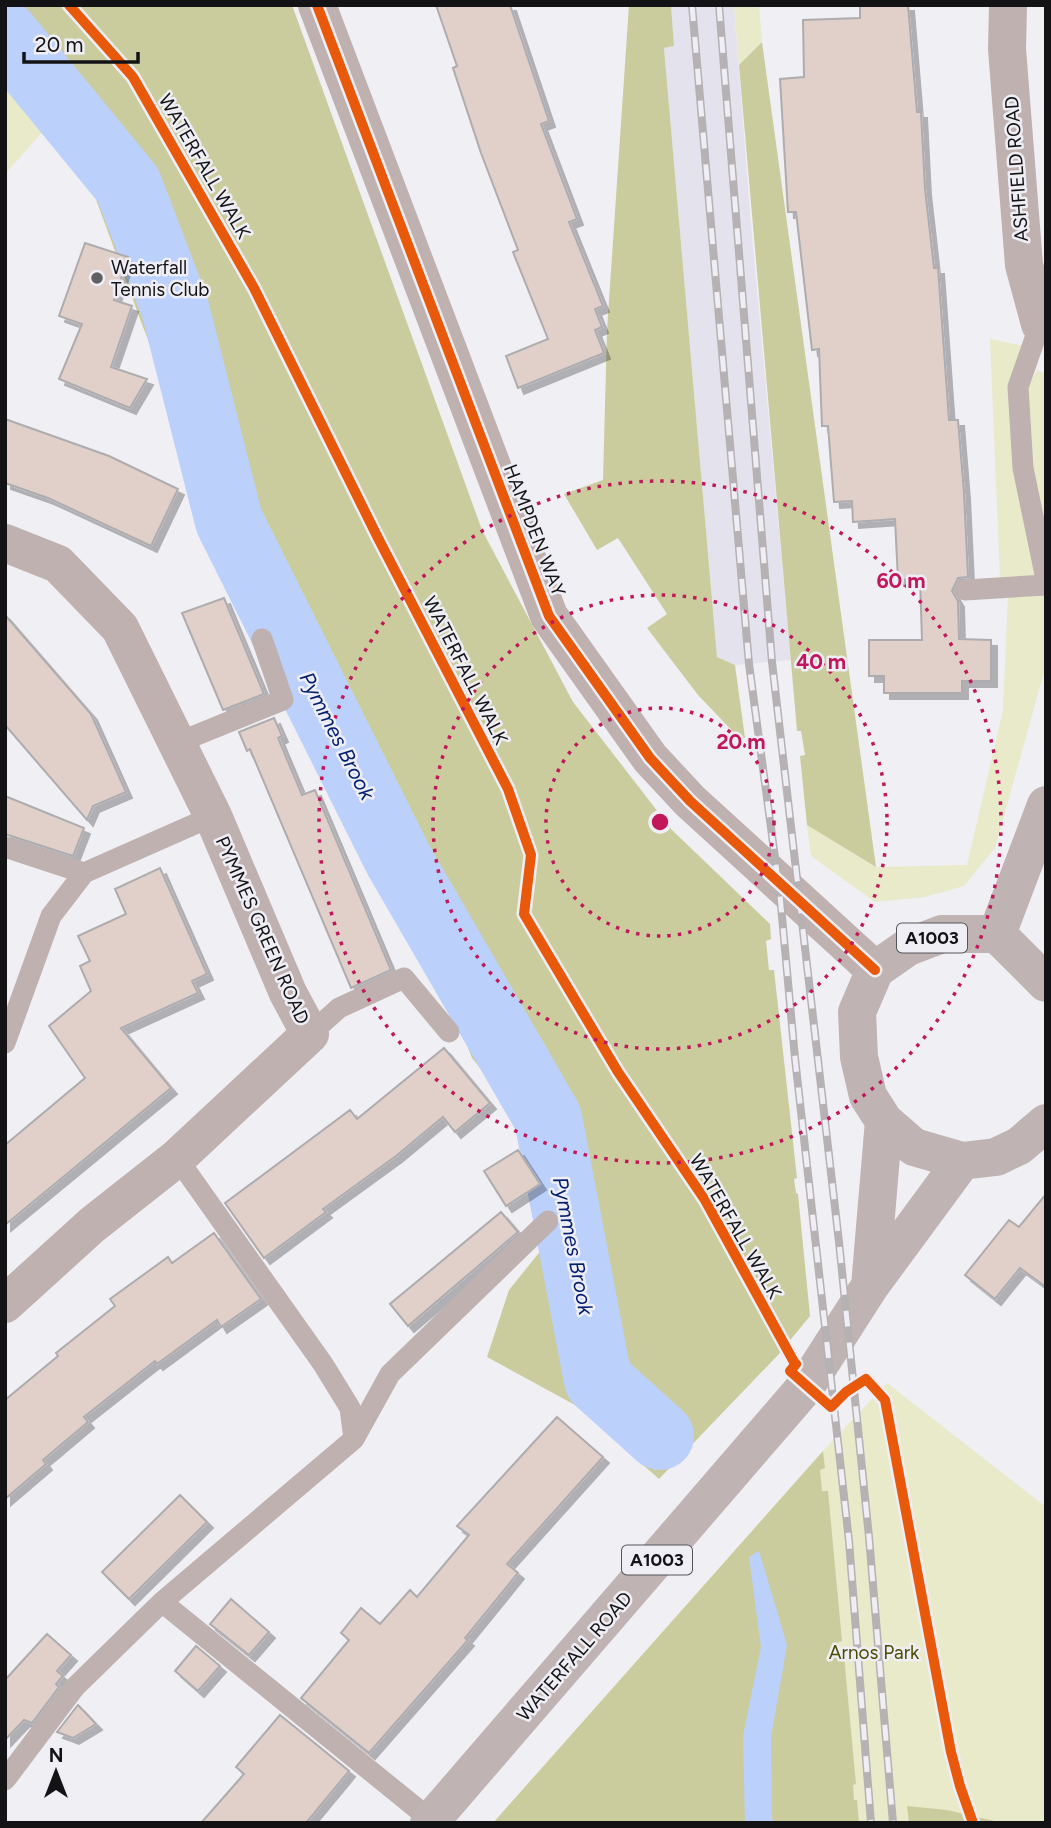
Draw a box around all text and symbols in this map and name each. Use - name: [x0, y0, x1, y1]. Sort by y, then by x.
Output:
- scale bar: [24, 21, 138, 65]
- text: 20 m: [35, 32, 83, 57]
- street label: WATERFALL WALK: [154, 90, 256, 243]
- street label: ASHFIELD ROAD: [1000, 95, 1033, 242]
- place label: Waterfall Tennis Club: [111, 256, 209, 301]
- marker: Waterfall Tennis Club: [89, 270, 105, 286]
- street label: HAMPDEN WAY: [499, 461, 570, 600]
- text: 60 m: [876, 568, 926, 593]
- street label: WATERFALL WALK: [418, 592, 513, 749]
- text: 40 m: [796, 649, 846, 674]
- water label: Pymmes Brook: [295, 668, 381, 805]
- text: 20 m: [716, 729, 766, 754]
- centre of rings: [648, 810, 672, 834]
- street label: PYMMES GREEN ROAD: [211, 833, 314, 1028]
- road number: A1003: [897, 923, 967, 953]
- street label: WATERFALL WALK: [685, 1150, 787, 1303]
- water label: Pymmes Brook: [548, 1175, 599, 1318]
- road number: A1003: [622, 1546, 692, 1574]
- street label: WATERFALL ROAD: [512, 1587, 637, 1726]
- park label: Arnos Park: [829, 1641, 920, 1664]
- north arrow: [21, 1737, 91, 1807]
- text: N: [49, 1744, 63, 1767]

